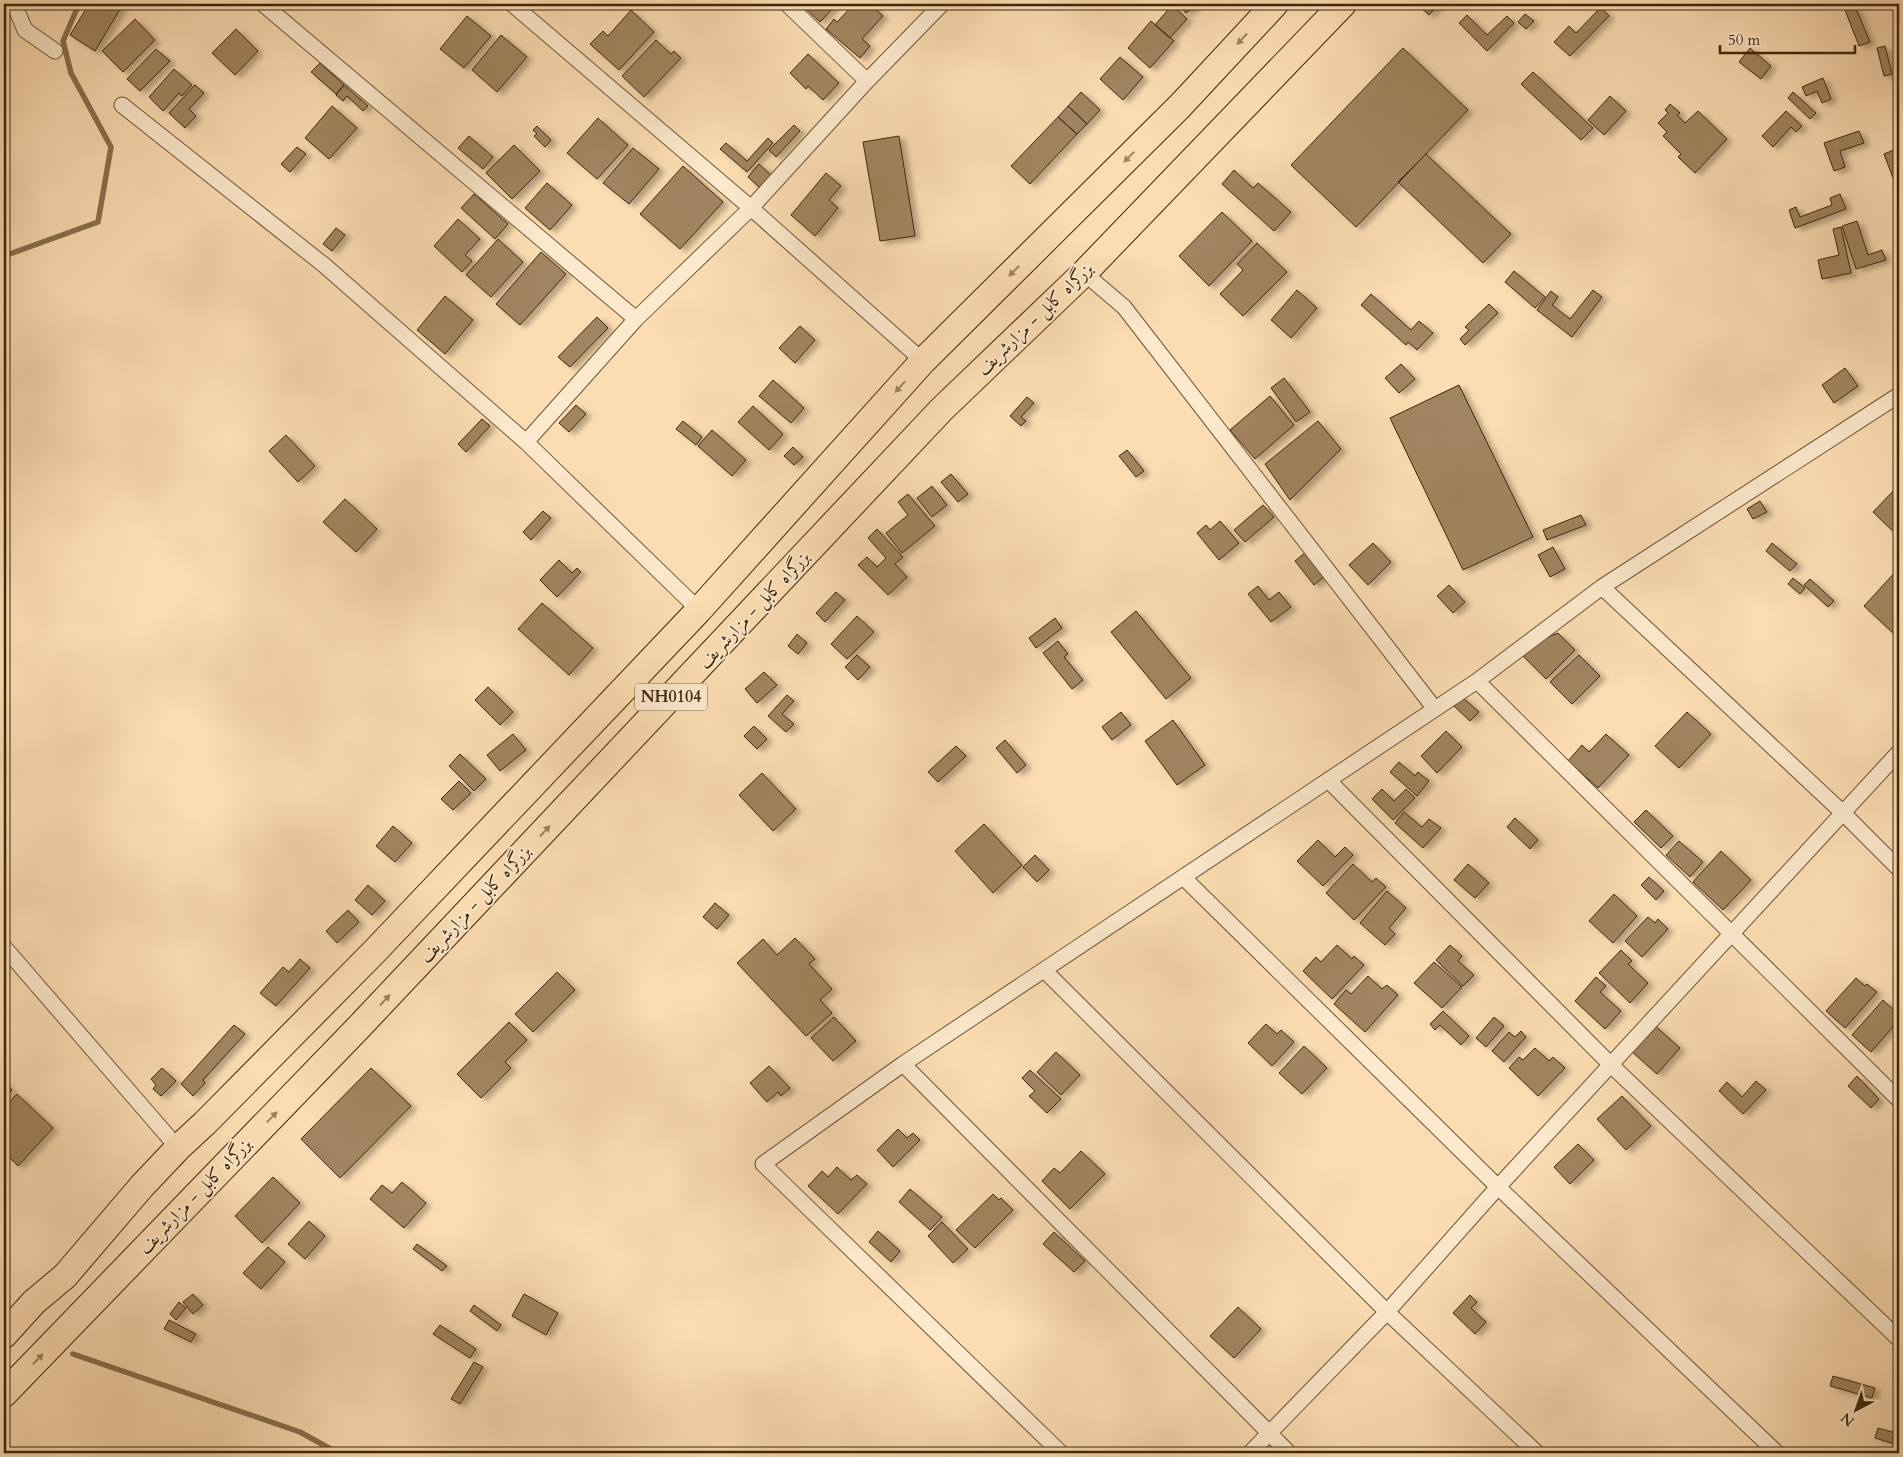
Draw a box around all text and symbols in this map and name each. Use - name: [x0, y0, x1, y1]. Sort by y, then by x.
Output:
- scale bar: [1720, 22, 1856, 54]
- text: 50 m: [1728, 30, 1760, 50]
- one-way arrow: [1236, 33, 1248, 45]
- one-way arrow: [1123, 150, 1135, 162]
- street label: بزرگراه کابل - مزارشریف: [971, 257, 1099, 381]
- one-way arrow: [1008, 265, 1020, 277]
- one-way arrow: [894, 380, 906, 392]
- street label: بزرگراه کابل - مزارشریف: [693, 545, 815, 675]
- road number: NH0104: [635, 684, 707, 710]
- one-way arrow: [539, 825, 551, 837]
- street label: بزرگراه کابل - مزارشریف: [414, 839, 536, 969]
- one-way arrow: [379, 994, 391, 1006]
- one-way arrow: [266, 1111, 278, 1123]
- street label: بزرگراه کابل - مزارشریف: [133, 1132, 257, 1260]
- one-way arrow: [32, 1354, 44, 1366]
- north arrow: [1830, 1384, 1880, 1434]
- text: N: [1837, 1408, 1859, 1431]

